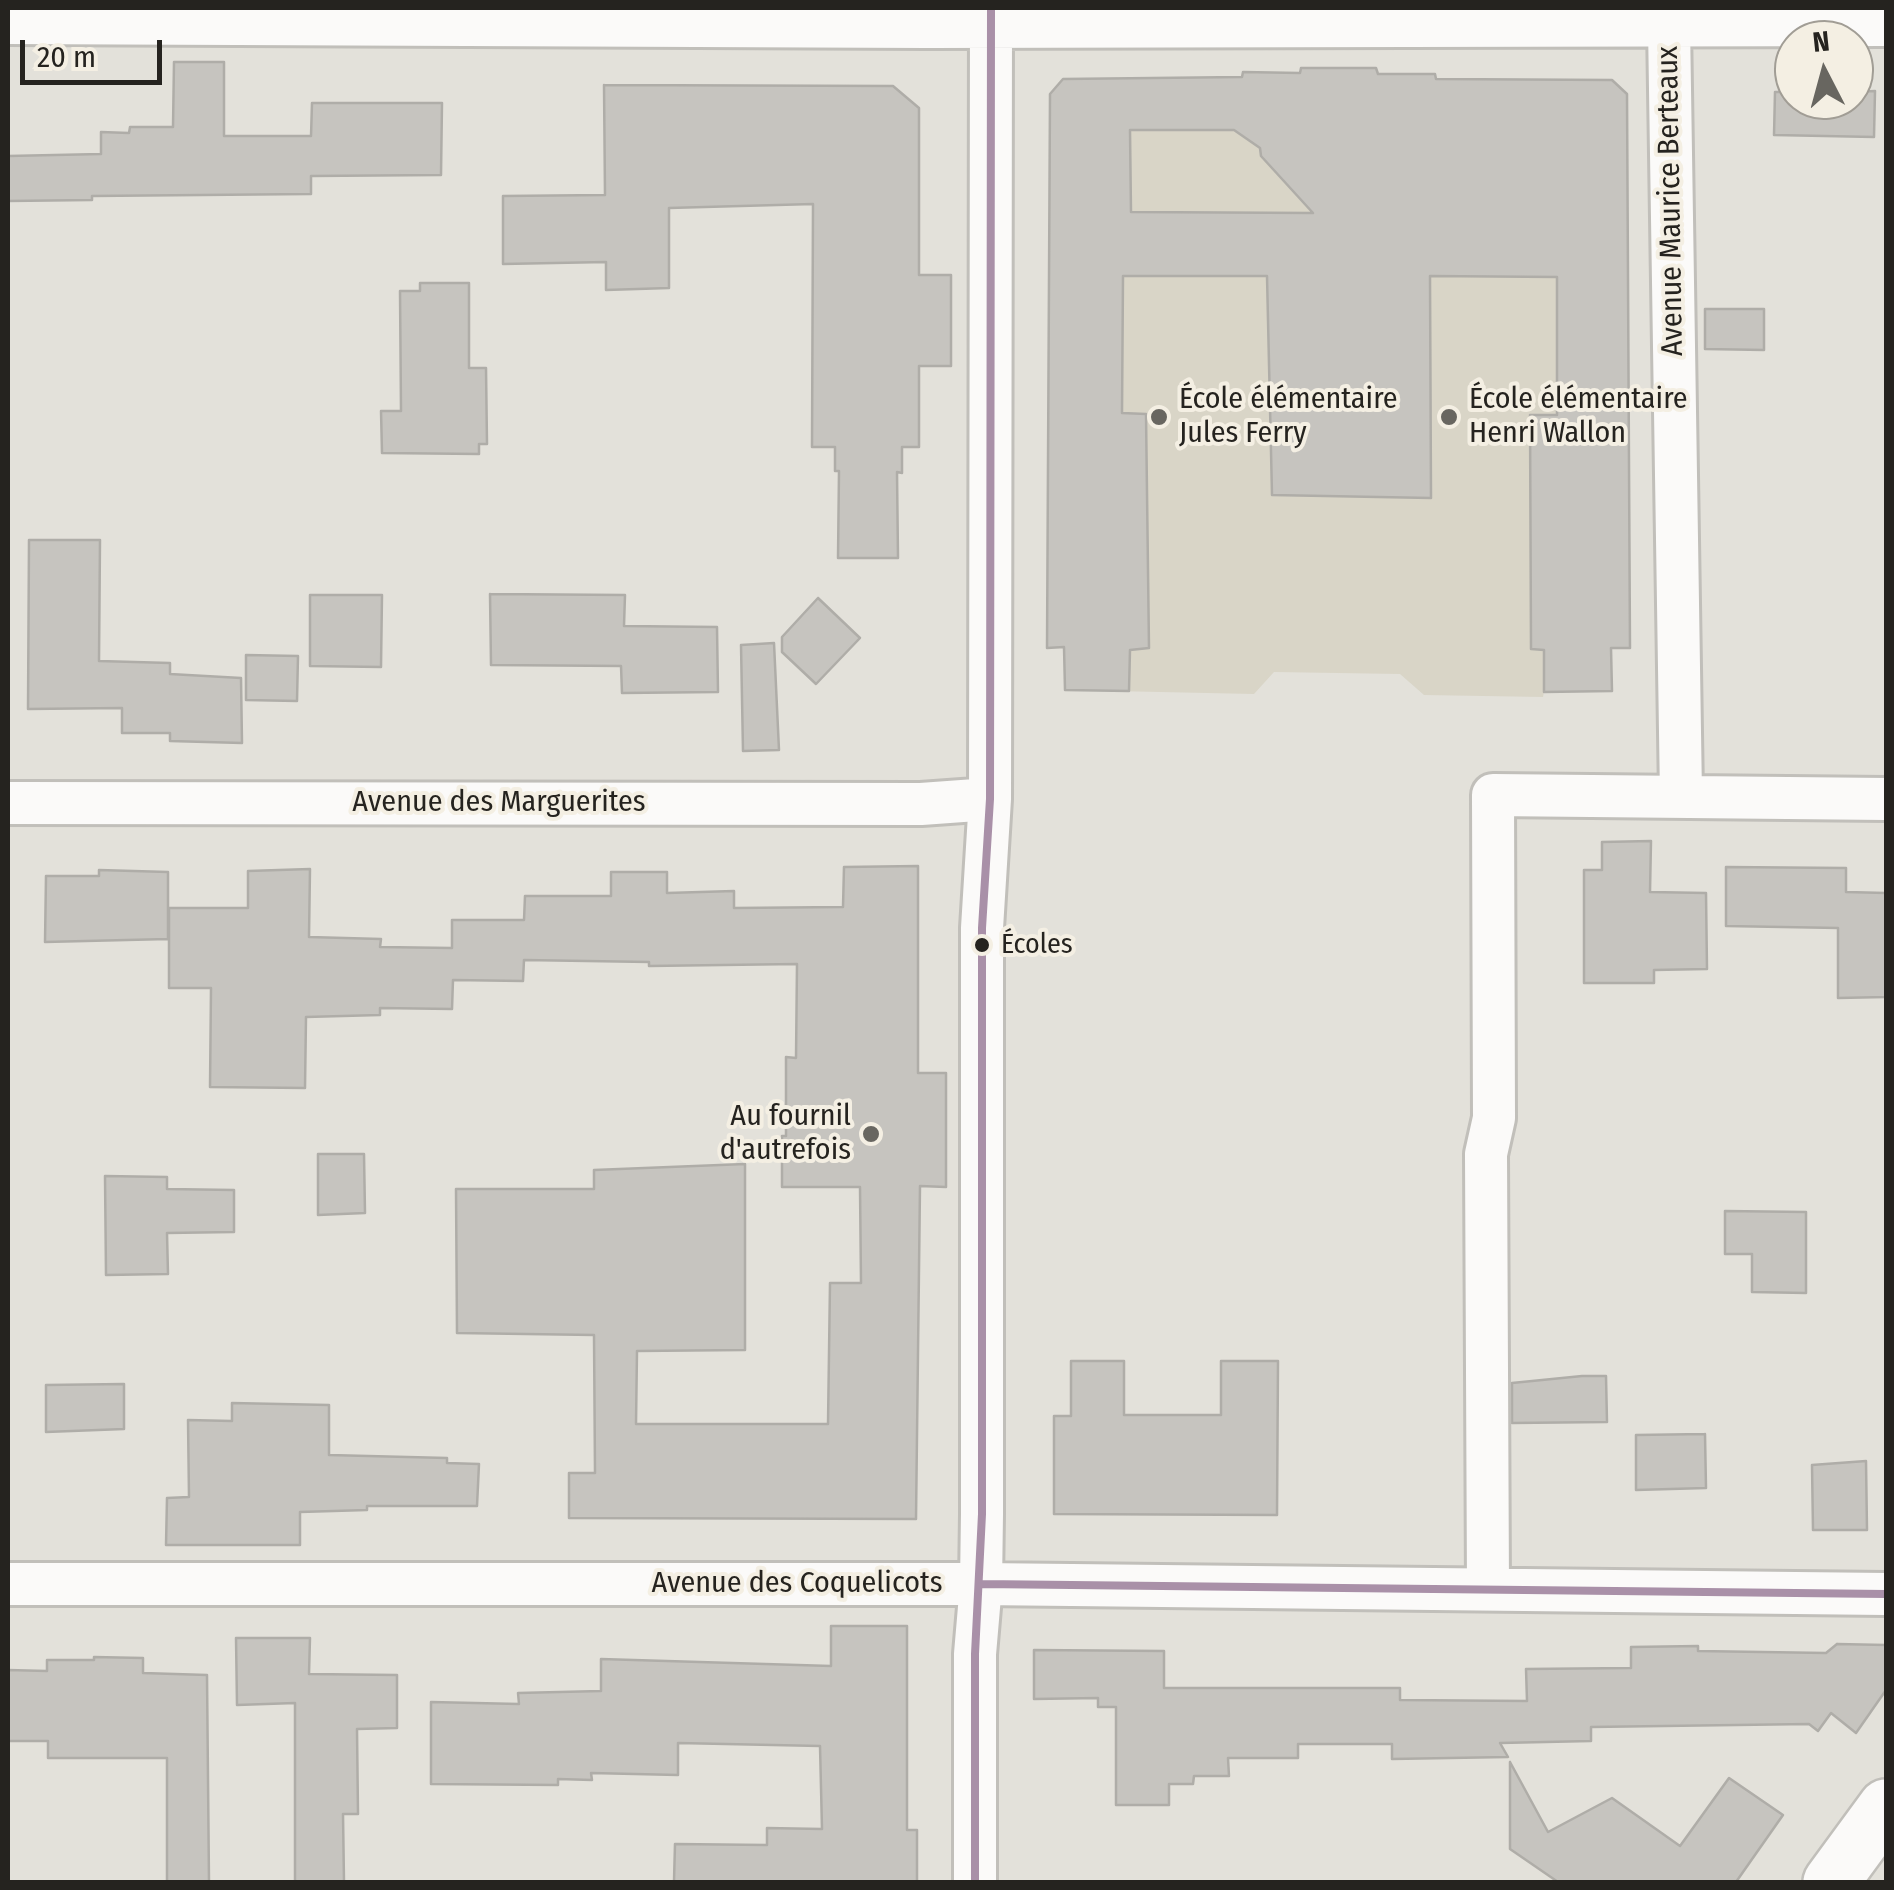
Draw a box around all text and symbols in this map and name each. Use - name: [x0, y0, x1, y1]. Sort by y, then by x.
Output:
- scale bar: [25, 20, 168, 82]
- north arrow: [1774, 20, 1874, 120]
- text: N: [1811, 24, 1831, 59]
- text: 20 m: [37, 39, 96, 75]
- street label: Avenue Maurice Berteaux: [1650, 46, 1692, 356]
- place label: École élémentaire Jules Ferry: [1179, 382, 1398, 452]
- place label: École élémentaire Henri Wallon: [1469, 382, 1688, 452]
- marker: École élémentaire Jules Ferry: [1148, 406, 1170, 428]
- marker: École élémentaire Henri Wallon: [1438, 406, 1460, 428]
- street label: Avenue des Marguerites: [352, 785, 646, 821]
- place label: Écoles: [1001, 928, 1073, 962]
- marker: Écoles: [972, 935, 992, 955]
- place label: Au fournil d'autrefois: [720, 1099, 851, 1170]
- marker: Au fournil d'autrefois: [860, 1123, 882, 1145]
- street label: Avenue des Coquelicots: [651, 1566, 943, 1602]

